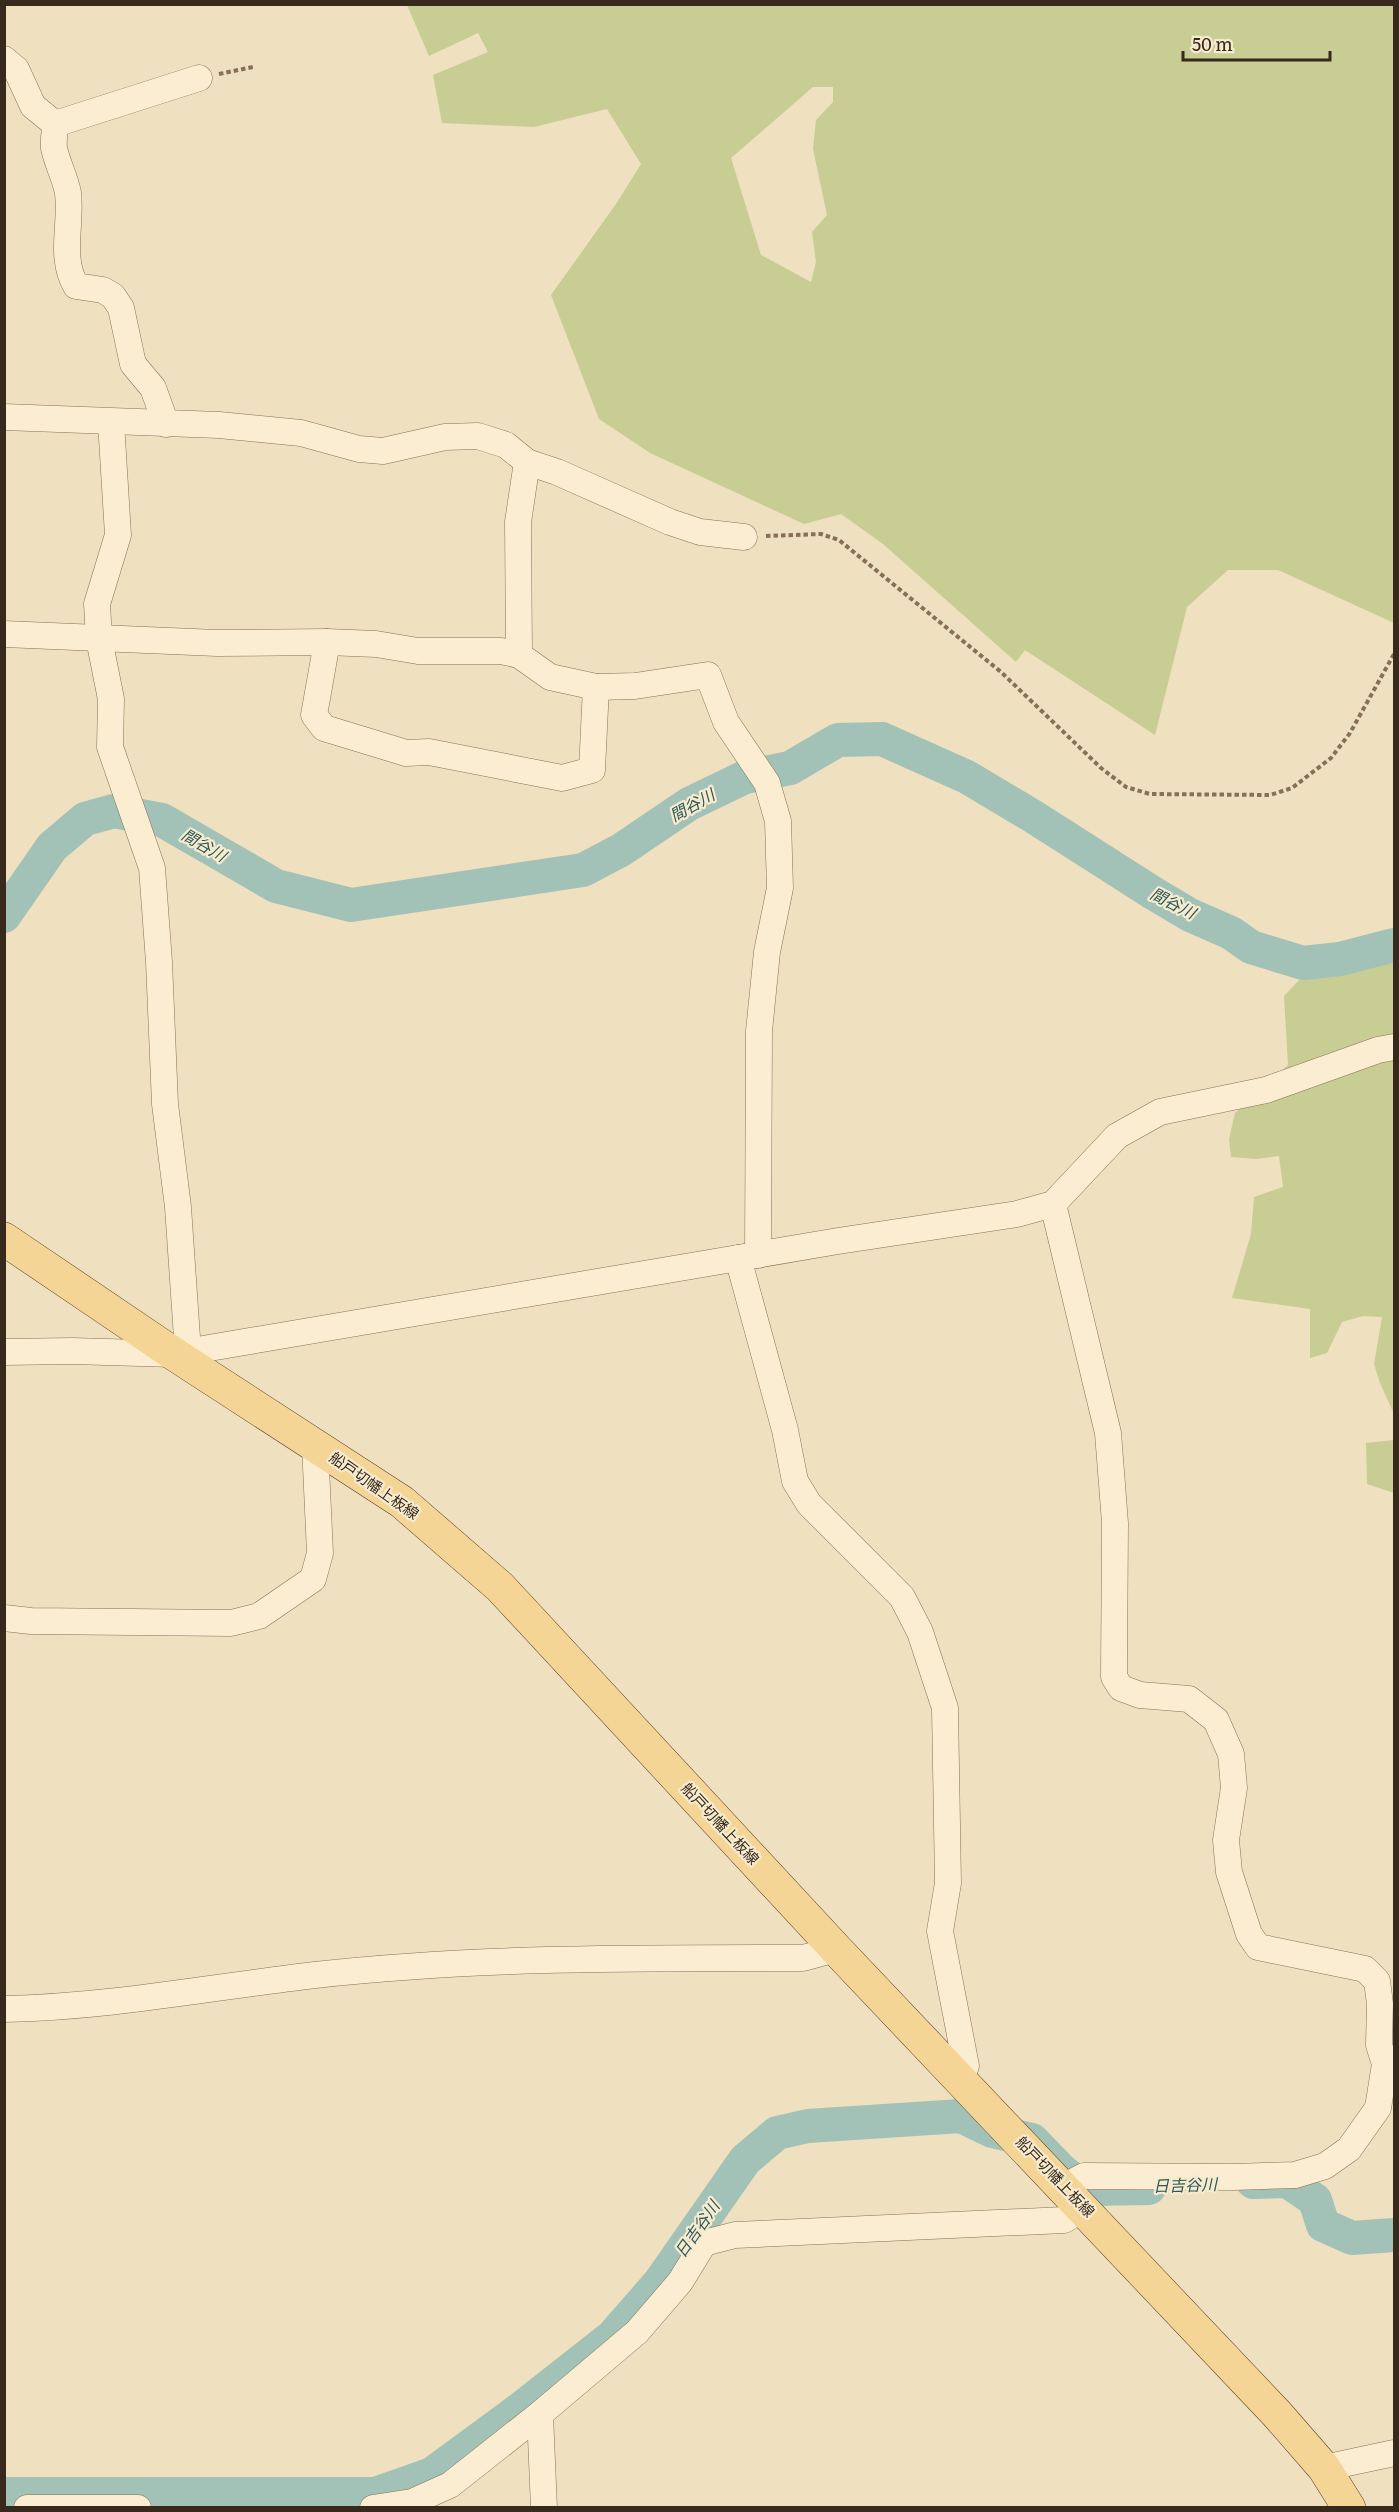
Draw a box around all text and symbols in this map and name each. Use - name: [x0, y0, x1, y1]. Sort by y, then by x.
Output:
- scale bar: [1183, 24, 1330, 62]
- text: 50 m: [1192, 30, 1233, 57]
- water label: 間谷川: [665, 781, 720, 826]
- water label: 間谷川: [178, 822, 233, 868]
- water label: 間谷川: [1147, 881, 1202, 925]
- street label: 船戸切幡上板線: [325, 1445, 424, 1524]
- street label: 船戸切幡上板線: [677, 1777, 765, 1869]
- street label: 船戸切幡上板線: [1011, 2130, 1101, 2222]
- water label: 日吉谷川: [1153, 2171, 1219, 2197]
- water label: 日吉谷川: [668, 2194, 726, 2262]

